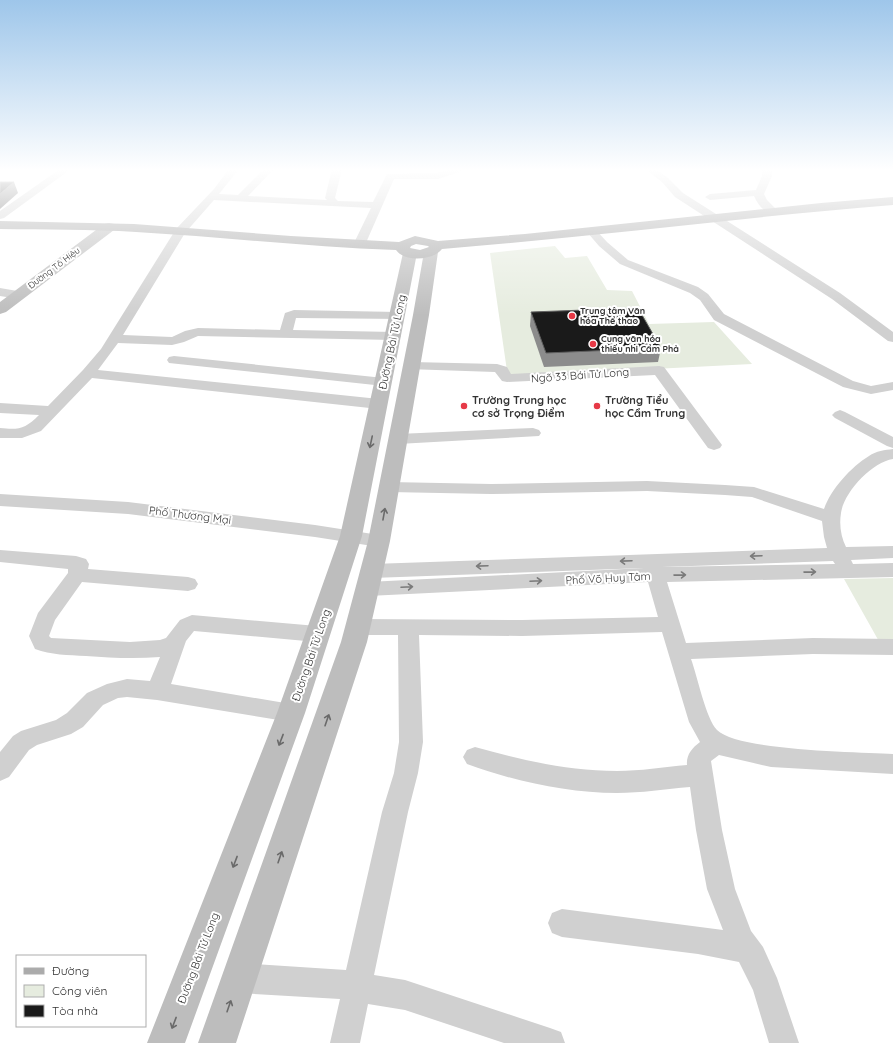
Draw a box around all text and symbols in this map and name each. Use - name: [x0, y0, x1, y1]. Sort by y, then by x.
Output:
- street label: Đường Tô Hiệu: [26, 244, 82, 291]
- street label: Đường Bái Tử Long: [375, 293, 409, 391]
- place label: Trung tâm Văn hóa Thể thao: [580, 305, 645, 326]
- marker: Trung tâm Văn hóa Thể thao: [567, 311, 577, 321]
- place label: Cung văn hóa thiếu nhi Cẩm Phả: [601, 333, 679, 354]
- marker: Cung văn hóa thiếu nhi Cẩm Phả: [588, 339, 598, 349]
- street label: Ngõ 33 Bái Tử Long: [530, 365, 630, 385]
- place label: Trường Trung học cơ sở Trọng Điểm: [472, 393, 566, 420]
- place label: Trường Tiểu học Cẩm Trung: [605, 393, 685, 420]
- marker: Trường Trung học cơ sở Trọng Điểm: [459, 401, 469, 411]
- marker: Trường Tiểu học Cẩm Trung: [592, 401, 602, 411]
- one-way arrow: [367, 435, 375, 448]
- street label: Phố Thương Mại: [148, 503, 232, 527]
- one-way arrow: [381, 508, 389, 521]
- one-way arrow: [750, 553, 763, 560]
- one-way arrow: [620, 557, 633, 564]
- one-way arrow: [476, 563, 489, 570]
- one-way arrow: [803, 568, 816, 575]
- street label: Phố Võ Huy Tâm: [565, 569, 651, 587]
- one-way arrow: [673, 571, 686, 578]
- one-way arrow: [529, 577, 542, 585]
- one-way arrow: [400, 584, 413, 591]
- street label: Đường Bái Tử Long: [289, 607, 333, 703]
- one-way arrow: [324, 714, 331, 727]
- one-way arrow: [276, 734, 284, 746]
- one-way arrow: [277, 851, 285, 863]
- one-way arrow: [230, 855, 238, 867]
- street label: Đường Bái Tử Long: [174, 910, 222, 1006]
- legend: [16, 955, 146, 1027]
- text: Đường: [52, 963, 89, 978]
- text: Công viên: [52, 983, 107, 998]
- one-way arrow: [226, 1000, 233, 1013]
- text: Tòa nhà: [52, 1003, 98, 1018]
- one-way arrow: [169, 1016, 177, 1028]

